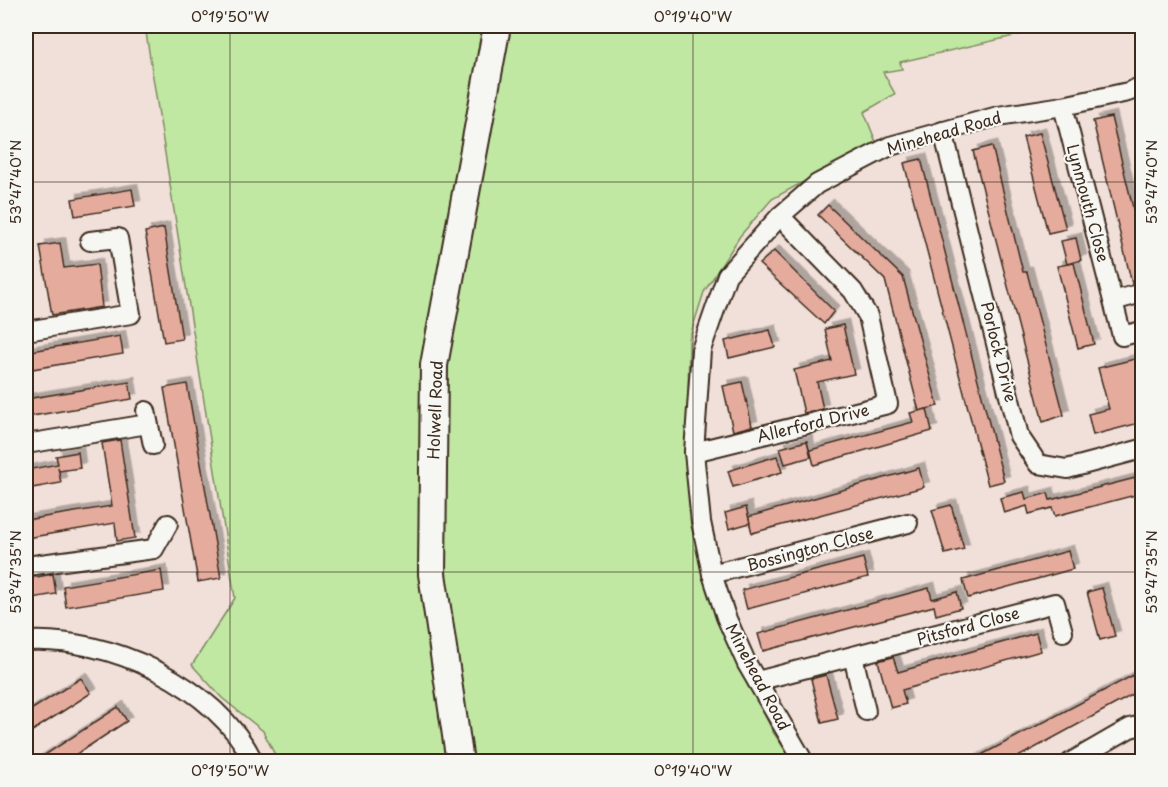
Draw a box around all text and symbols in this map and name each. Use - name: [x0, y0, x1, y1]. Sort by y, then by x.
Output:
- text: 0°19'50"W: [191, 4, 270, 27]
- text: 0°19'40"W: [654, 4, 733, 27]
- street label: Minehead Road: [884, 104, 1004, 160]
- text: 53°47'40"N: [3, 139, 26, 225]
- text: 53°47'40"N: [1139, 139, 1162, 225]
- street label: Lynmouth Close: [1062, 141, 1116, 264]
- street label: Porlock Drive: [976, 299, 1024, 405]
- street label: Holwell Road: [420, 360, 448, 460]
- street label: Allerford Drive: [754, 396, 872, 448]
- street label: Bossington Close: [744, 520, 876, 576]
- text: 53°47'35"N: [3, 530, 26, 614]
- text: 53°47'35"N: [1139, 530, 1162, 614]
- street label: Pitsford Close: [914, 600, 1022, 650]
- street label: Minehead Road: [721, 619, 797, 734]
- text: 0°19'50"W: [191, 758, 270, 781]
- text: 0°19'40"W: [654, 758, 733, 781]

